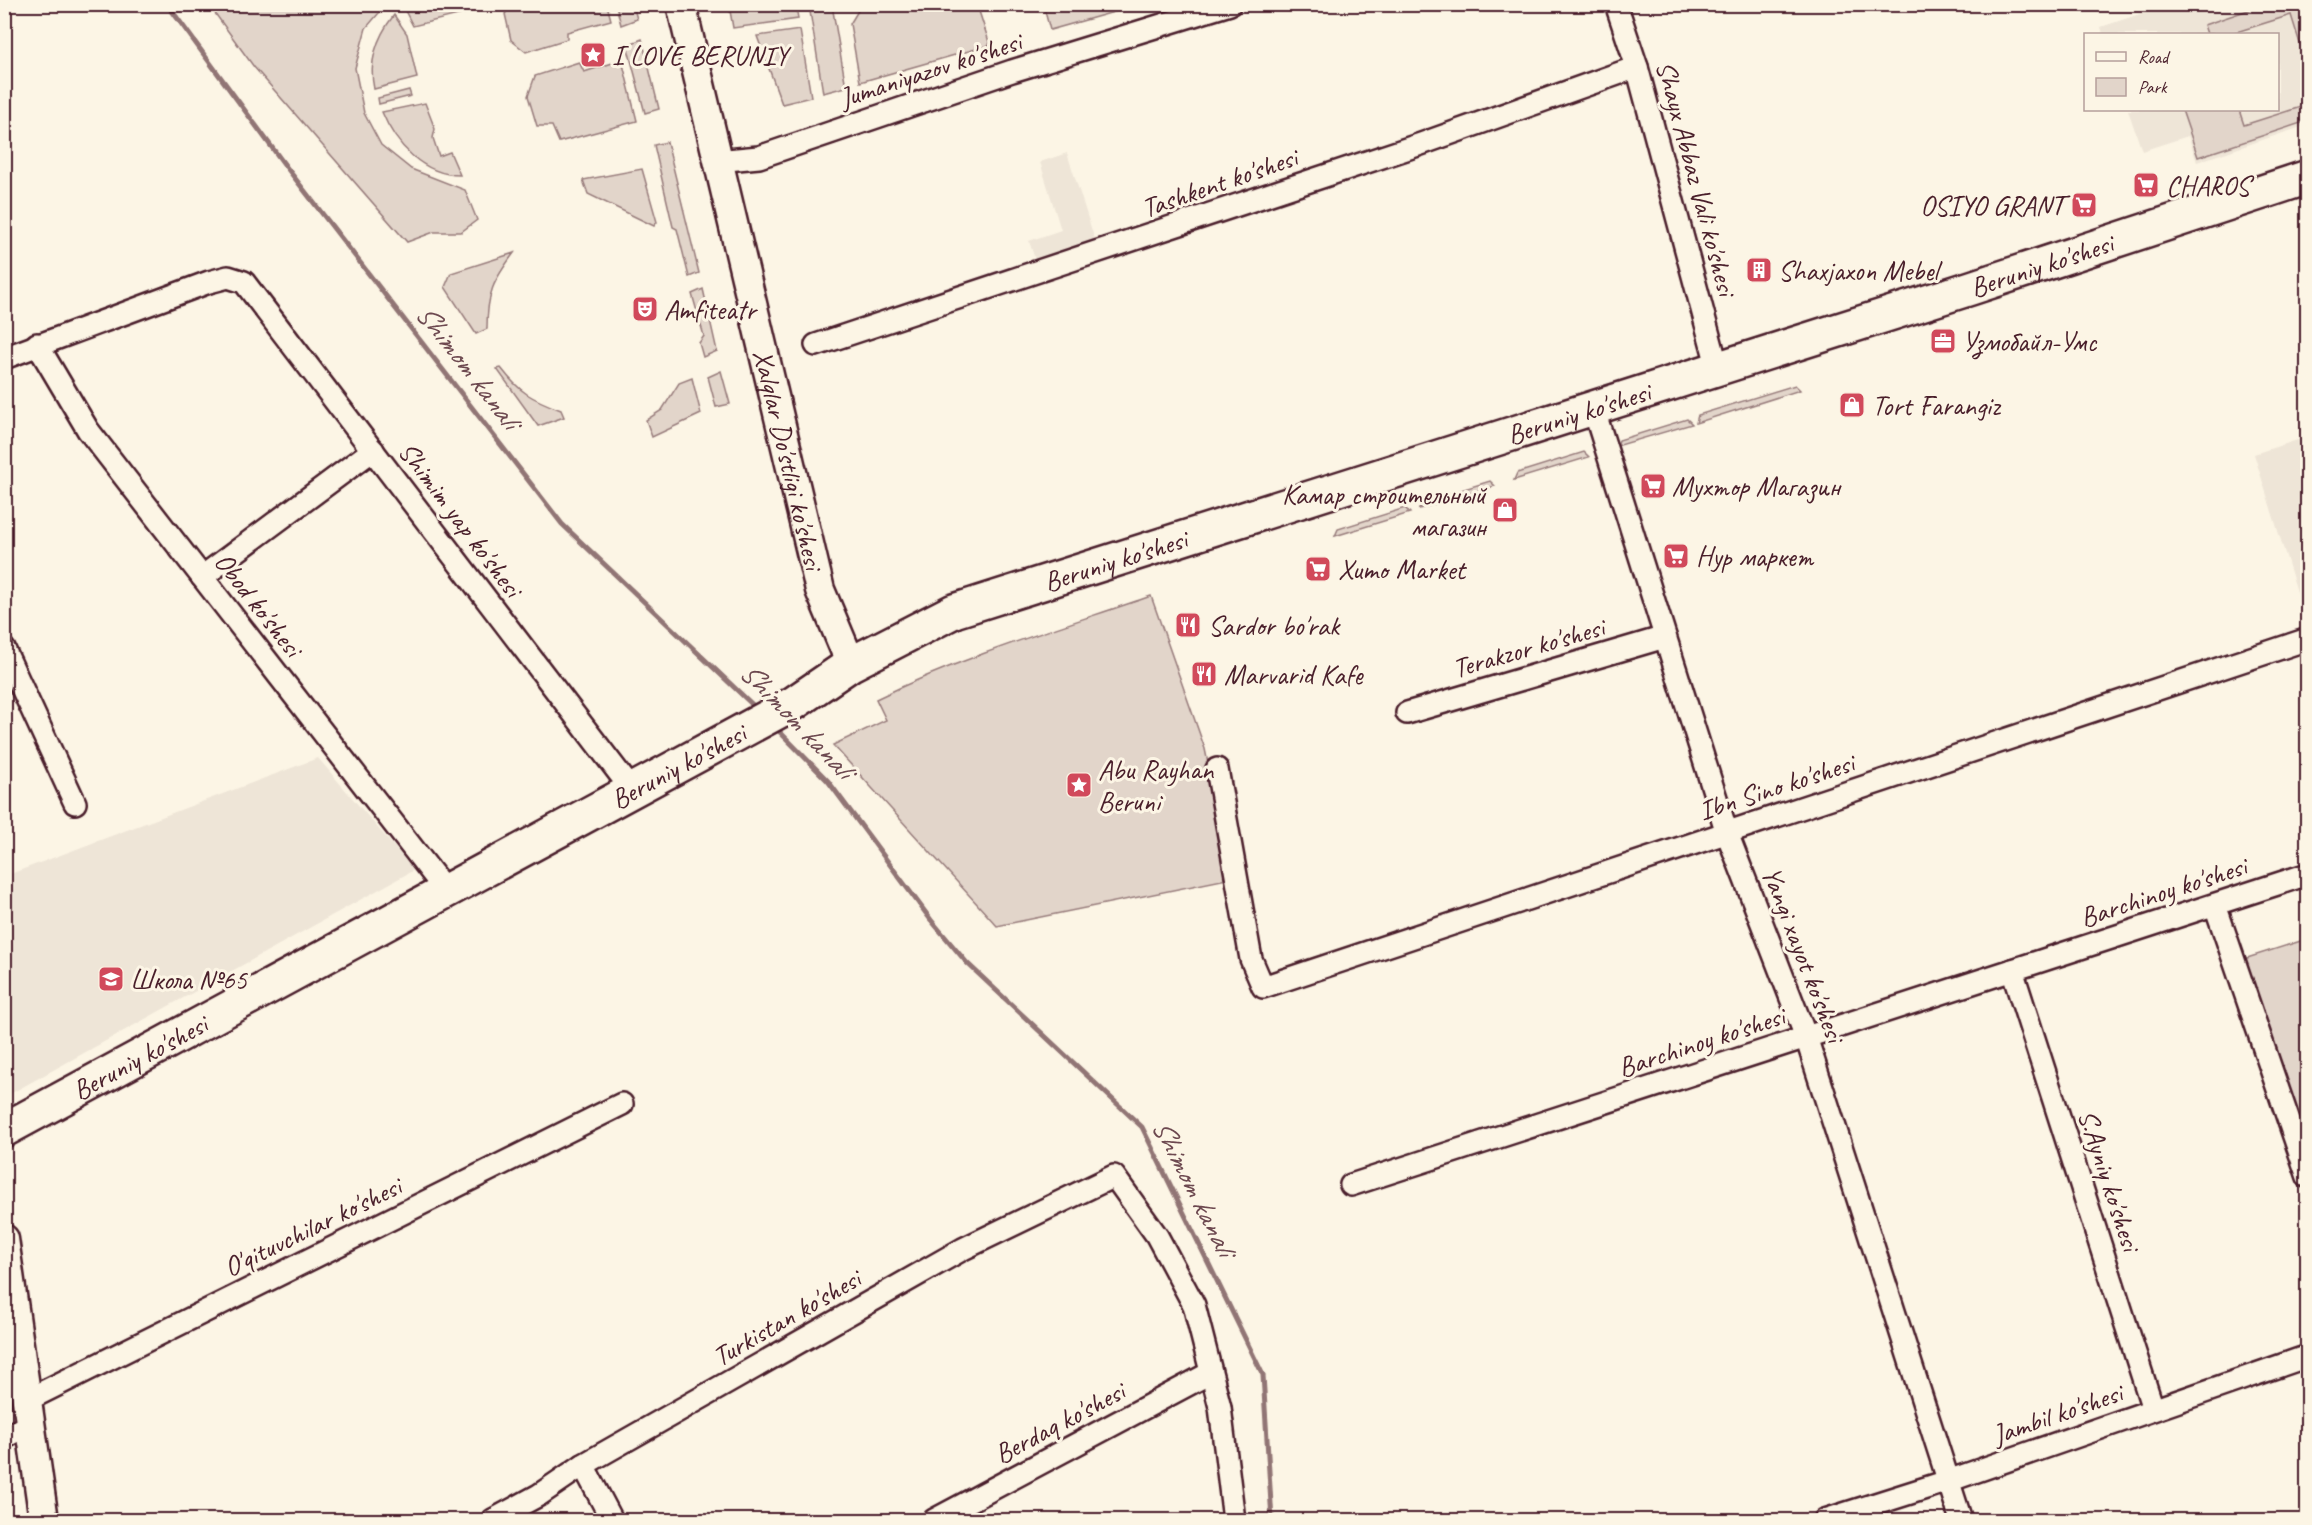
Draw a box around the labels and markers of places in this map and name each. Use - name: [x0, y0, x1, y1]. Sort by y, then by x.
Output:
- place label: I LOVE BERUNIY: [612, 38, 792, 73]
- place icon: I LOVE BERUNIY: [578, 40, 608, 70]
- place label: CHAROS: [2166, 168, 2255, 203]
- supermarket icon: CHAROS: [2131, 170, 2161, 200]
- place label: OSIYO GRANT: [1920, 188, 2071, 223]
- supermarket icon: OSIYO GRANT: [2069, 190, 2099, 220]
- place label: Shaxjaxon Mebel: [1778, 253, 1943, 288]
- building icon: Shaxjaxon Mebel: [1744, 255, 1774, 285]
- place label: Amfiteatr: [664, 292, 758, 327]
- theatre icon: Amfiteatr: [630, 294, 660, 324]
- place label: Узмобайл-Умс: [1962, 324, 2097, 360]
- office icon: Узмобайл-Умс: [1928, 326, 1958, 356]
- place label: Tort Farangiz: [1872, 388, 2002, 423]
- shop icon: Tort Farangiz: [1837, 390, 1867, 420]
- place label: Мухтор Магазин: [1672, 469, 1842, 504]
- supermarket icon: Мухтор Магазин: [1638, 471, 1668, 501]
- place label: Камар строительный магазин: [1282, 477, 1487, 544]
- shop icon: Камар строительный магазин: [1490, 495, 1520, 525]
- place label: Нур маркет: [1696, 539, 1815, 574]
- supermarket icon: Нур маркет: [1661, 541, 1691, 571]
- place label: Xumo Market: [1338, 552, 1468, 587]
- supermarket icon: Xumo Market: [1303, 554, 1333, 584]
- place label: Sardor bo'rak: [1208, 608, 1341, 643]
- restaurant icon: Sardor bo'rak: [1173, 610, 1203, 640]
- place label: Marvarid Kafe: [1224, 657, 1364, 692]
- restaurant icon: Marvarid Kafe: [1189, 659, 1219, 689]
- place label: Abu Rayhan Beruni: [1098, 752, 1215, 819]
- place icon: Abu Rayhan Beruni: [1064, 770, 1094, 800]
- place label: Школа №65: [130, 962, 248, 997]
- school or university icon: Школа №65: [96, 964, 126, 994]

